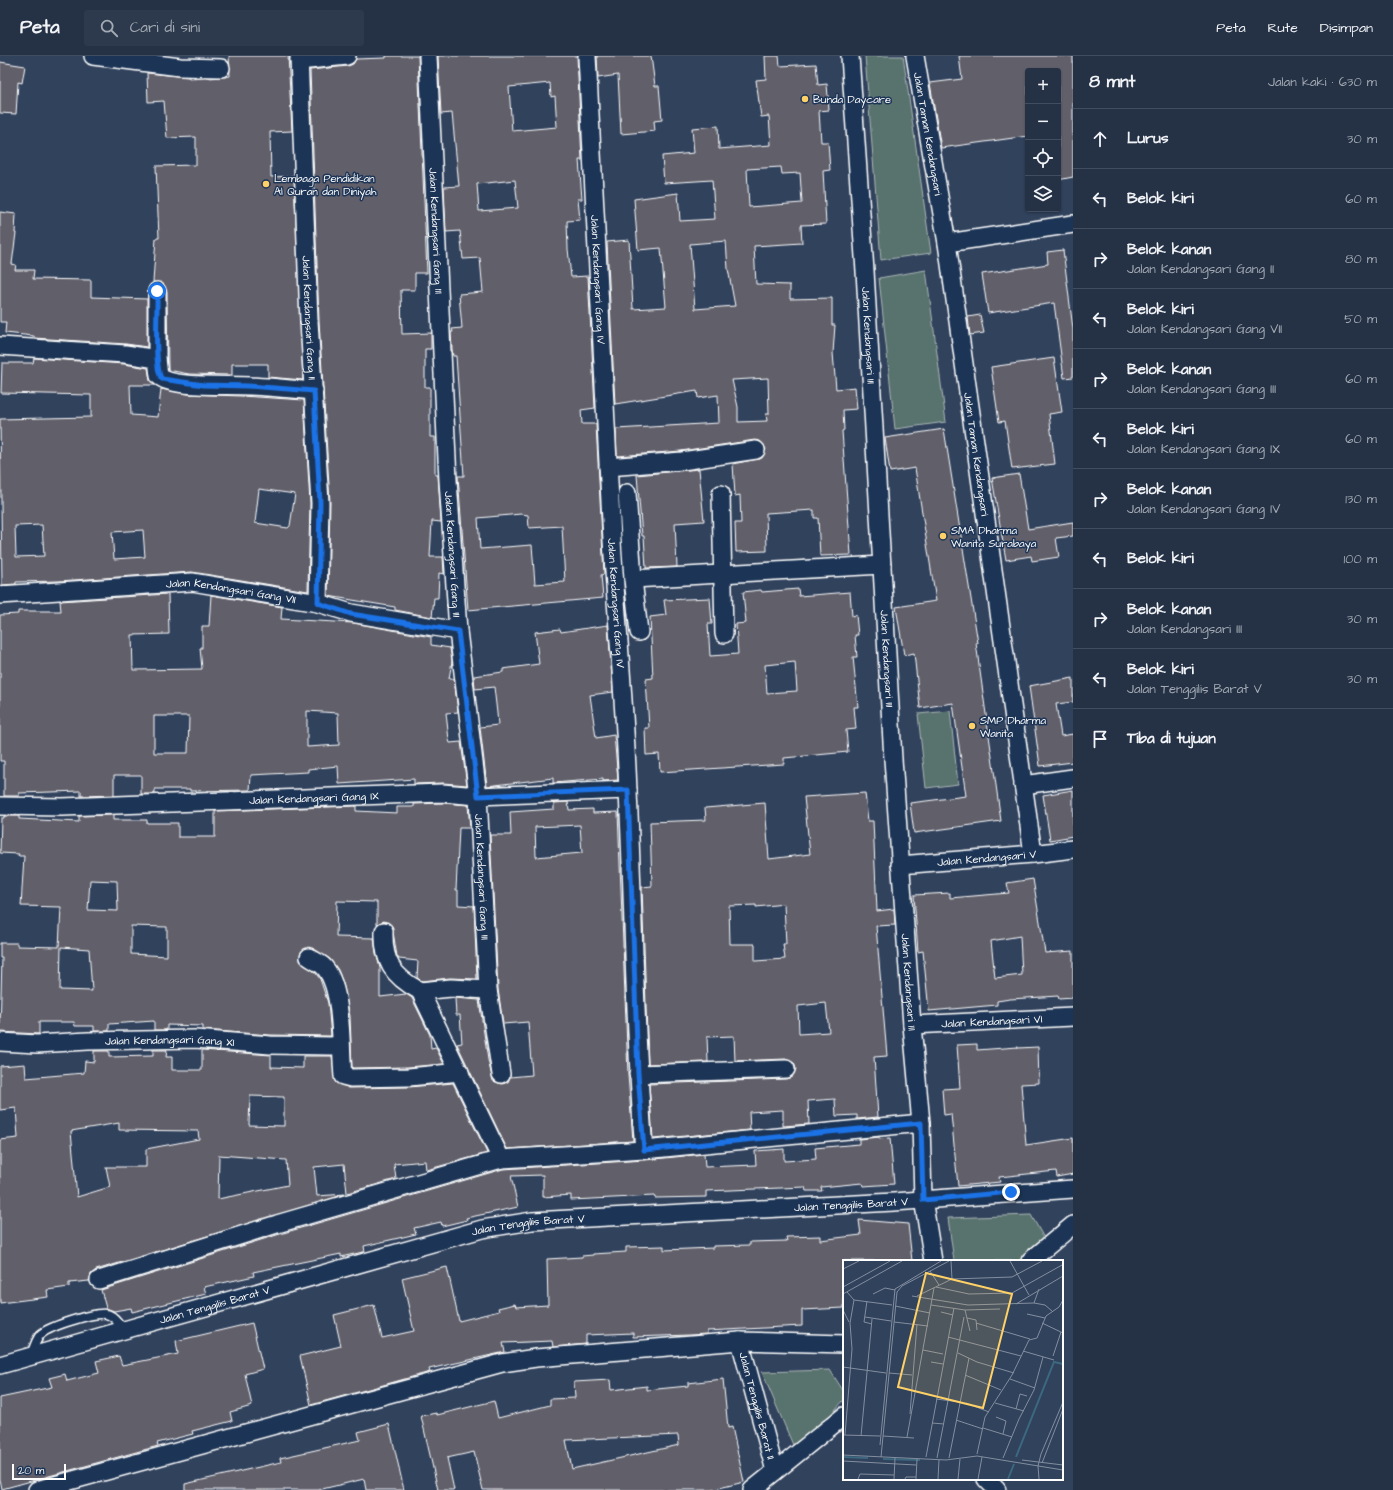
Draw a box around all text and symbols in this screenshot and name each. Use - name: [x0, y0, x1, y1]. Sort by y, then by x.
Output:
- search box: [84, 10, 364, 46]
- text: Peta: [20, 14, 60, 41]
- icon: search: [98, 17, 120, 39]
- text: Cari di sini: [130, 17, 200, 38]
- text: Peta: [1216, 18, 1246, 38]
- text: Rute: [1268, 18, 1298, 38]
- text: Disimpan: [1320, 18, 1373, 38]
- map controls: [1025, 68, 1061, 212]
- button: +: [1025, 68, 1061, 104]
- text: 8 mnt: [1089, 70, 1135, 94]
- street label: Jalan Taman Kendangsari: [910, 71, 946, 197]
- text: Jalan kaki · 630 m: [1268, 73, 1377, 91]
- place label: Bunda Daycare: [813, 92, 891, 108]
- marker: Bunda Daycare: [800, 94, 810, 104]
- button: −: [1025, 104, 1061, 140]
- icon: ahead: [1089, 128, 1111, 150]
- text: Lurus: [1127, 128, 1168, 149]
- text: 30 m: [1347, 130, 1377, 148]
- button: locate: [1025, 140, 1061, 176]
- street label: Jalan Kendangsari Gang III: [425, 167, 446, 295]
- place label: Lembaga Pendidikan Al Quran dan Diniyah: [274, 171, 377, 200]
- button: layers: [1025, 176, 1061, 212]
- marker: Lembaga Pendidikan Al Quran dan Diniyah: [261, 179, 271, 189]
- icon: left: [1089, 188, 1111, 210]
- text: Belok kiri: [1127, 188, 1194, 209]
- text: 60 m: [1345, 190, 1377, 208]
- street label: Jalan Kendangsari Gang IV: [587, 214, 609, 345]
- text: Belok kanan: [1127, 239, 1211, 260]
- icon: right: [1089, 248, 1111, 270]
- text: 80 m: [1345, 250, 1377, 268]
- street label: Jalan Kendangsari Gang II: [299, 255, 320, 381]
- text: Jalan Kendangsari Gang II: [1127, 260, 1274, 278]
- route start: [148, 282, 166, 300]
- street label: Jalan Kendangsari III: [858, 286, 878, 385]
- text: Belok kiri: [1127, 299, 1194, 320]
- icon: left: [1089, 308, 1111, 330]
- text: 50 m: [1344, 310, 1377, 328]
- text: Jalan Kendangsari Gang VII: [1127, 320, 1282, 338]
- text: Belok kanan: [1127, 359, 1211, 380]
- icon: right: [1089, 368, 1111, 390]
- text: 60 m: [1345, 370, 1377, 388]
- text: Jalan Kendangsari Gang III: [1127, 380, 1276, 398]
- street label: Jalan Taman Kendangsari: [960, 391, 992, 517]
- text: Belok kiri: [1127, 419, 1194, 440]
- icon: left: [1089, 428, 1111, 450]
- text: 60 m: [1345, 430, 1377, 448]
- text: Jalan Kendangsari Gang IX: [1127, 440, 1280, 458]
- text: Belok kanan: [1127, 479, 1211, 500]
- icon: right: [1089, 488, 1111, 510]
- text: 130 m: [1345, 490, 1377, 508]
- street label: Jalan Kendangsari Gang III: [441, 491, 464, 618]
- text: Jalan Kendangsari Gang IV: [1127, 500, 1280, 518]
- place label: SMA Dharma Wanita Surabaya: [951, 523, 1037, 552]
- marker: SMA Dharma Wanita Surabaya: [938, 531, 948, 541]
- street label: Jalan Kendangsari Gang IV: [604, 538, 628, 669]
- icon: left: [1089, 548, 1111, 570]
- text: Belok kiri: [1127, 548, 1194, 569]
- text: 100 m: [1344, 550, 1377, 568]
- street label: Jalan Kendangsari Gang VII: [165, 575, 297, 607]
- text: Belok kanan: [1127, 599, 1211, 620]
- icon: right: [1089, 608, 1111, 630]
- street label: Jalan Kendangsari III: [876, 610, 897, 708]
- text: 30 m: [1347, 610, 1377, 628]
- text: Jalan Kendangsari III: [1127, 620, 1242, 638]
- text: Belok kiri: [1127, 659, 1194, 680]
- icon: left: [1089, 668, 1111, 690]
- text: 30 m: [1347, 670, 1377, 688]
- text: Jalan Tenggilis Barat V: [1127, 680, 1262, 698]
- place label: SMP Dharma Wanita: [980, 713, 1046, 741]
- marker: SMP Dharma Wanita: [967, 721, 977, 731]
- icon: arrive: [1089, 728, 1111, 750]
- text: Tiba di tujuan: [1127, 728, 1216, 749]
- street label: Jalan Kendangsari Gang IX: [249, 788, 379, 808]
- street label: Jalan Kendangsari Gang III: [471, 813, 492, 941]
- street label: Jalan Kendangsari V: [937, 847, 1037, 870]
- street label: Jalan Kendangsari III: [897, 933, 920, 1032]
- street label: Jalan Kendangsari VI: [941, 1012, 1043, 1032]
- street label: Jalan Kendangsari Gang XI: [105, 1032, 235, 1050]
- route end: [1002, 1183, 1020, 1201]
- street label: Jalan Tenggilis Barat V: [794, 1194, 909, 1215]
- street label: Jalan Tenggilis Barat V: [470, 1211, 585, 1240]
- inset map: [843, 1260, 1063, 1480]
- street label: Jalan Tenggilis Barat V: [158, 1282, 272, 1328]
- street label: Jalan Tenggilis Barat II: [735, 1350, 779, 1462]
- scale bar: [12, 1462, 66, 1481]
- text: 20 m: [18, 1463, 44, 1478]

